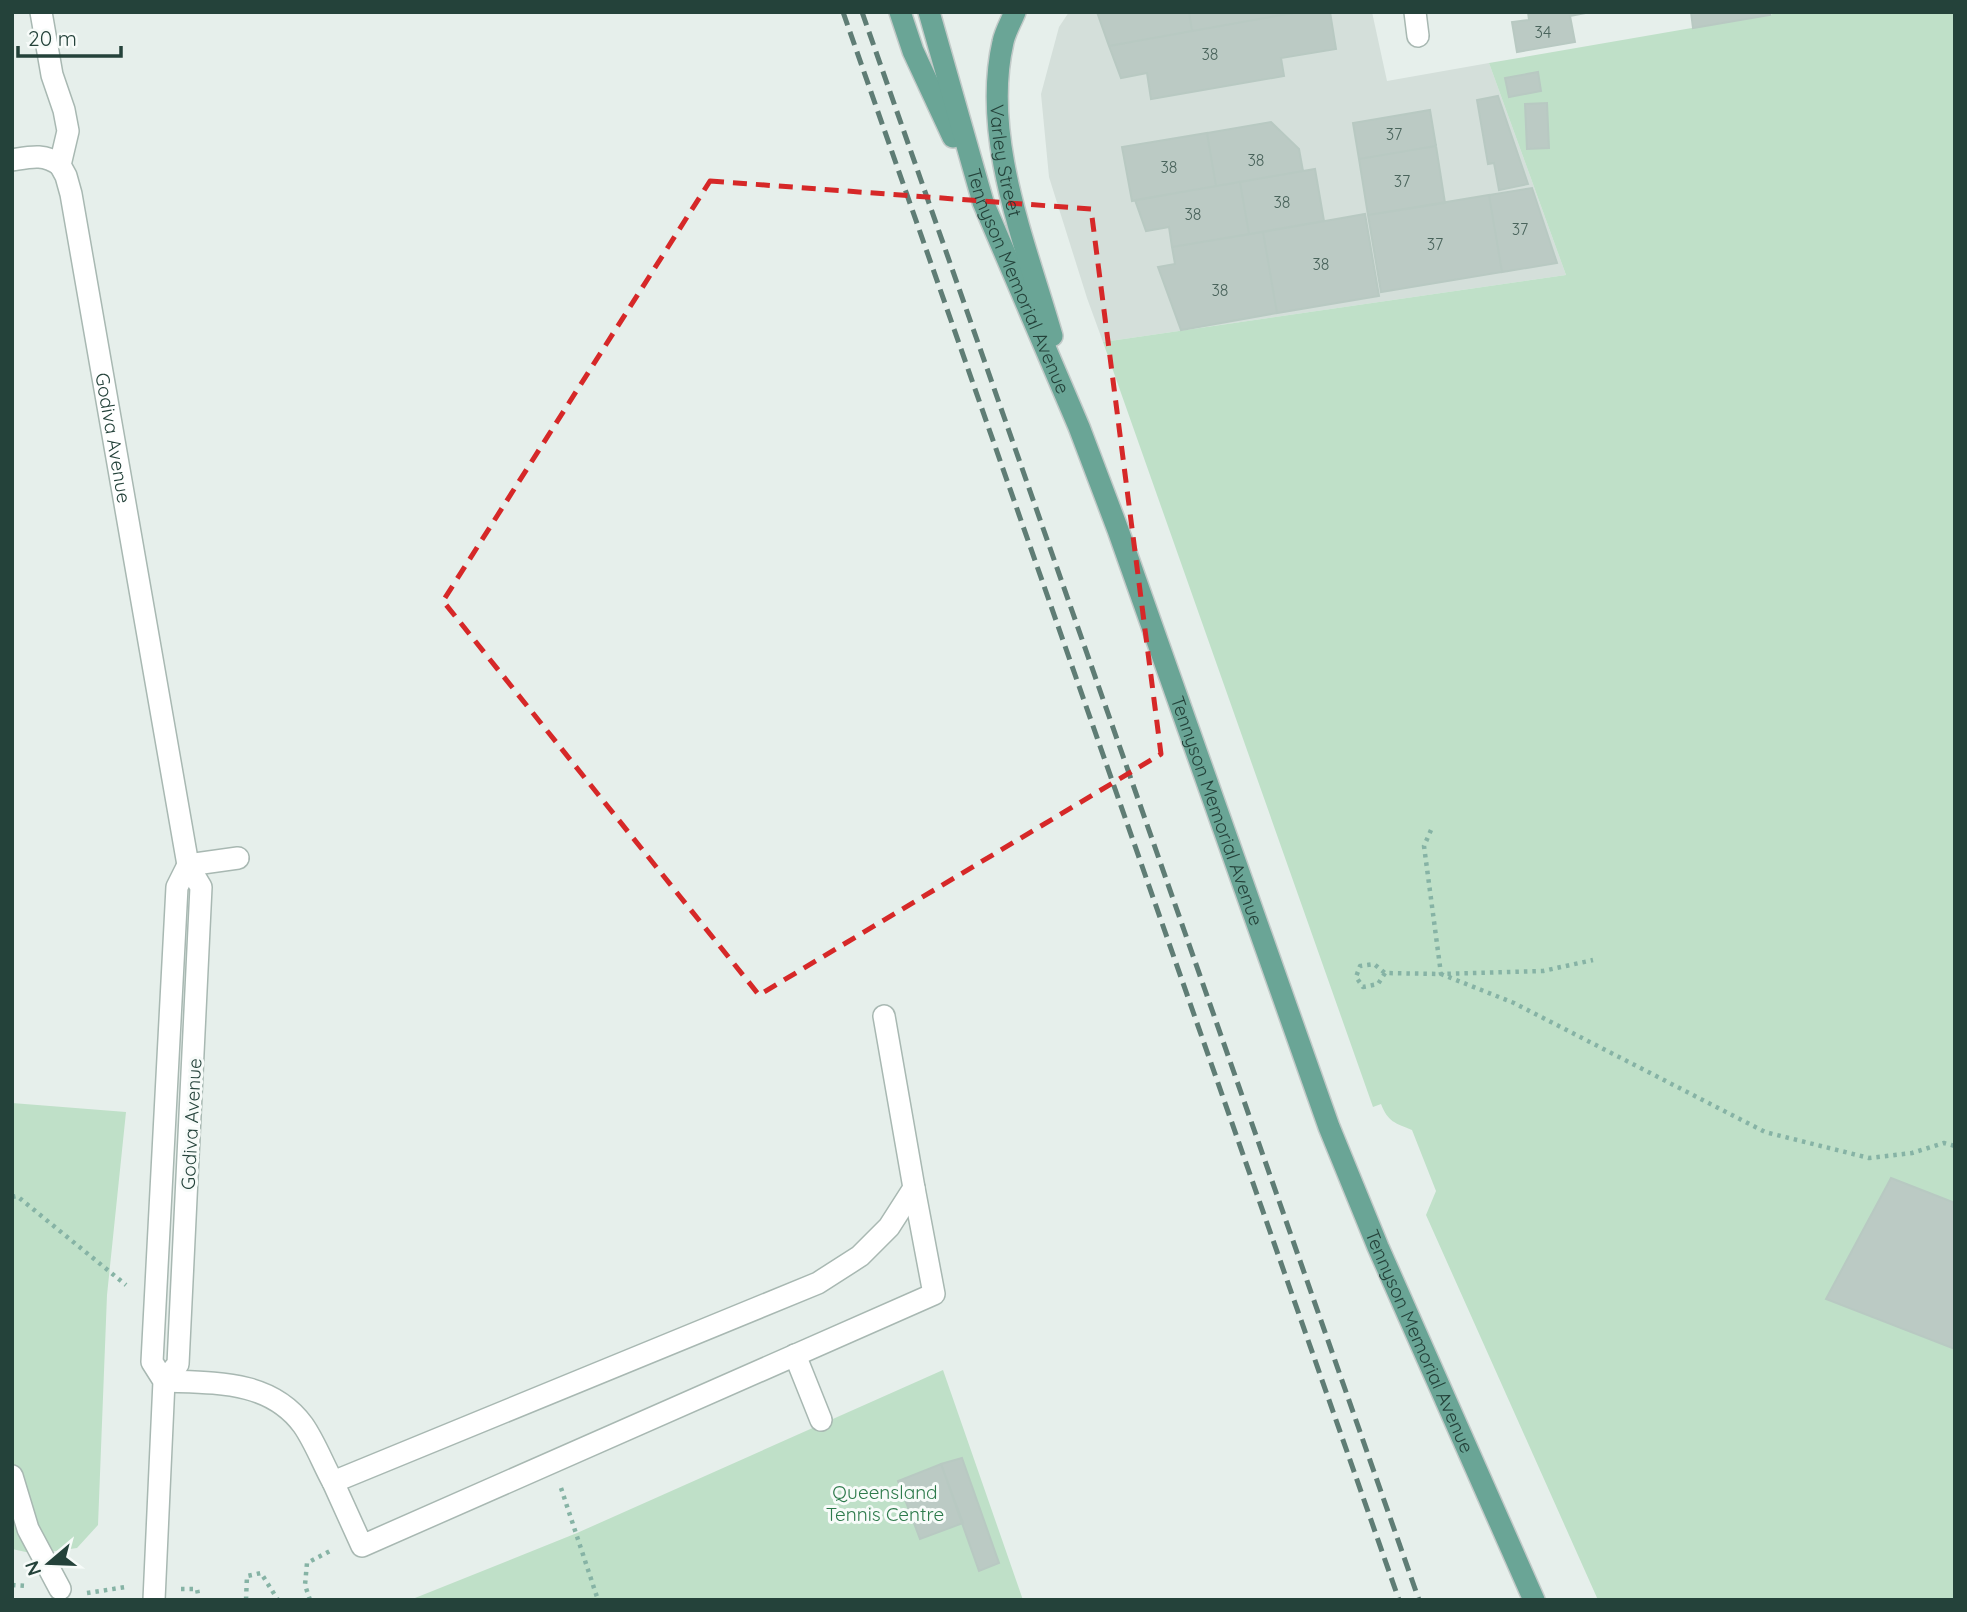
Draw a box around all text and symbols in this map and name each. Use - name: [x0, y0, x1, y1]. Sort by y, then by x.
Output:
- scale bar: [18, 14, 121, 58]
- house number: 34: [1535, 22, 1551, 42]
- text: 20 m: [28, 25, 77, 51]
- house number: 38: [1201, 44, 1219, 64]
- street label: Varley Street: [985, 104, 1028, 220]
- house number: 37: [1386, 124, 1402, 144]
- house number: 38: [1247, 150, 1265, 170]
- house number: 38: [1160, 157, 1178, 177]
- street label: Tennyson Memorial Avenue: [962, 166, 1075, 397]
- house number: 37: [1394, 171, 1410, 191]
- house number: 38: [1273, 192, 1291, 212]
- house number: 38: [1184, 204, 1202, 224]
- house number: 37: [1512, 219, 1528, 239]
- house number: 37: [1427, 234, 1443, 254]
- house number: 38: [1312, 254, 1330, 274]
- house number: 38: [1211, 280, 1229, 300]
- street label: Godiva Avenue: [90, 371, 137, 505]
- street label: Tennyson Memorial Avenue: [1166, 693, 1269, 929]
- street label: Godiva Avenue: [176, 1057, 206, 1191]
- street label: Tennyson Memorial Avenue: [1360, 1226, 1479, 1457]
- park label: Queensland Tennis Centre: [826, 1480, 944, 1526]
- north arrow: [14, 1528, 84, 1598]
- text: N: [19, 1558, 47, 1579]

